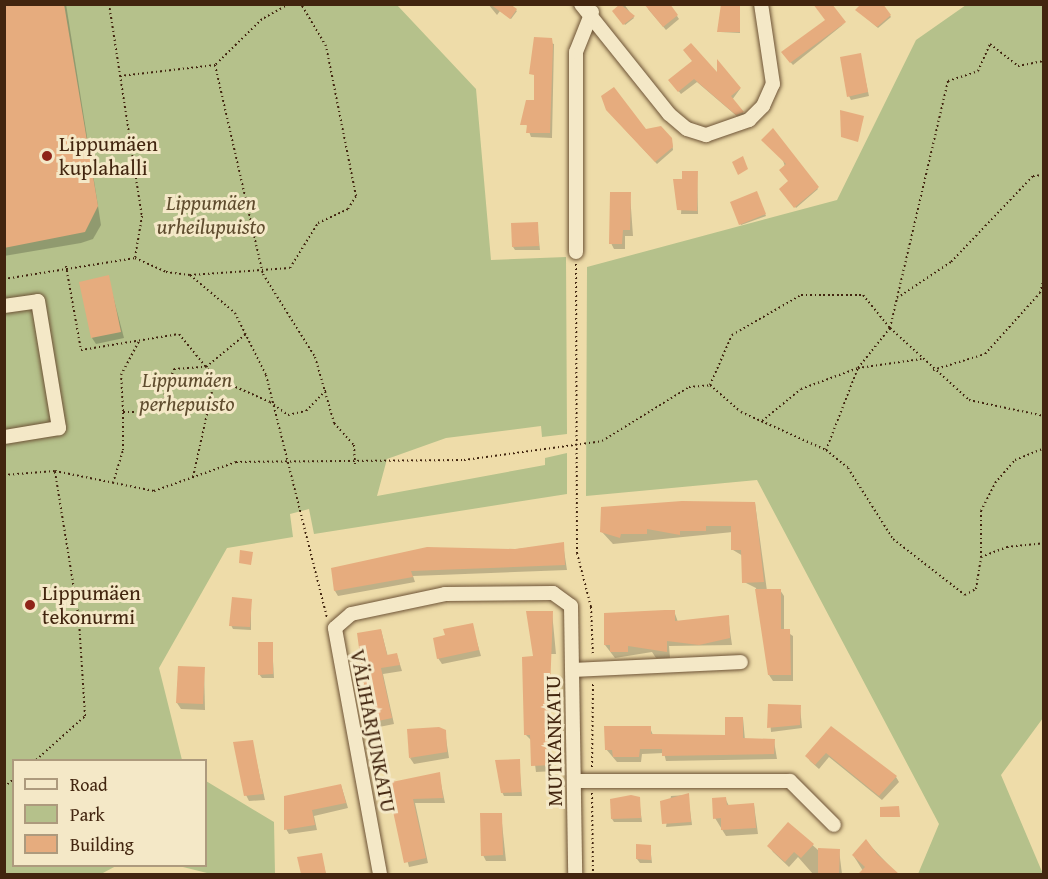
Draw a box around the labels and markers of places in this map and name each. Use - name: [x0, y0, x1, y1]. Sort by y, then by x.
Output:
- place label: Lippumäen kuplahalli: [59, 131, 158, 181]
- marker: Lippumäen kuplahalli: [40, 149, 54, 163]
- place label: Lippumäen tekonurmi: [42, 580, 141, 630]
- marker: Lippumäen tekonurmi: [23, 598, 37, 612]

